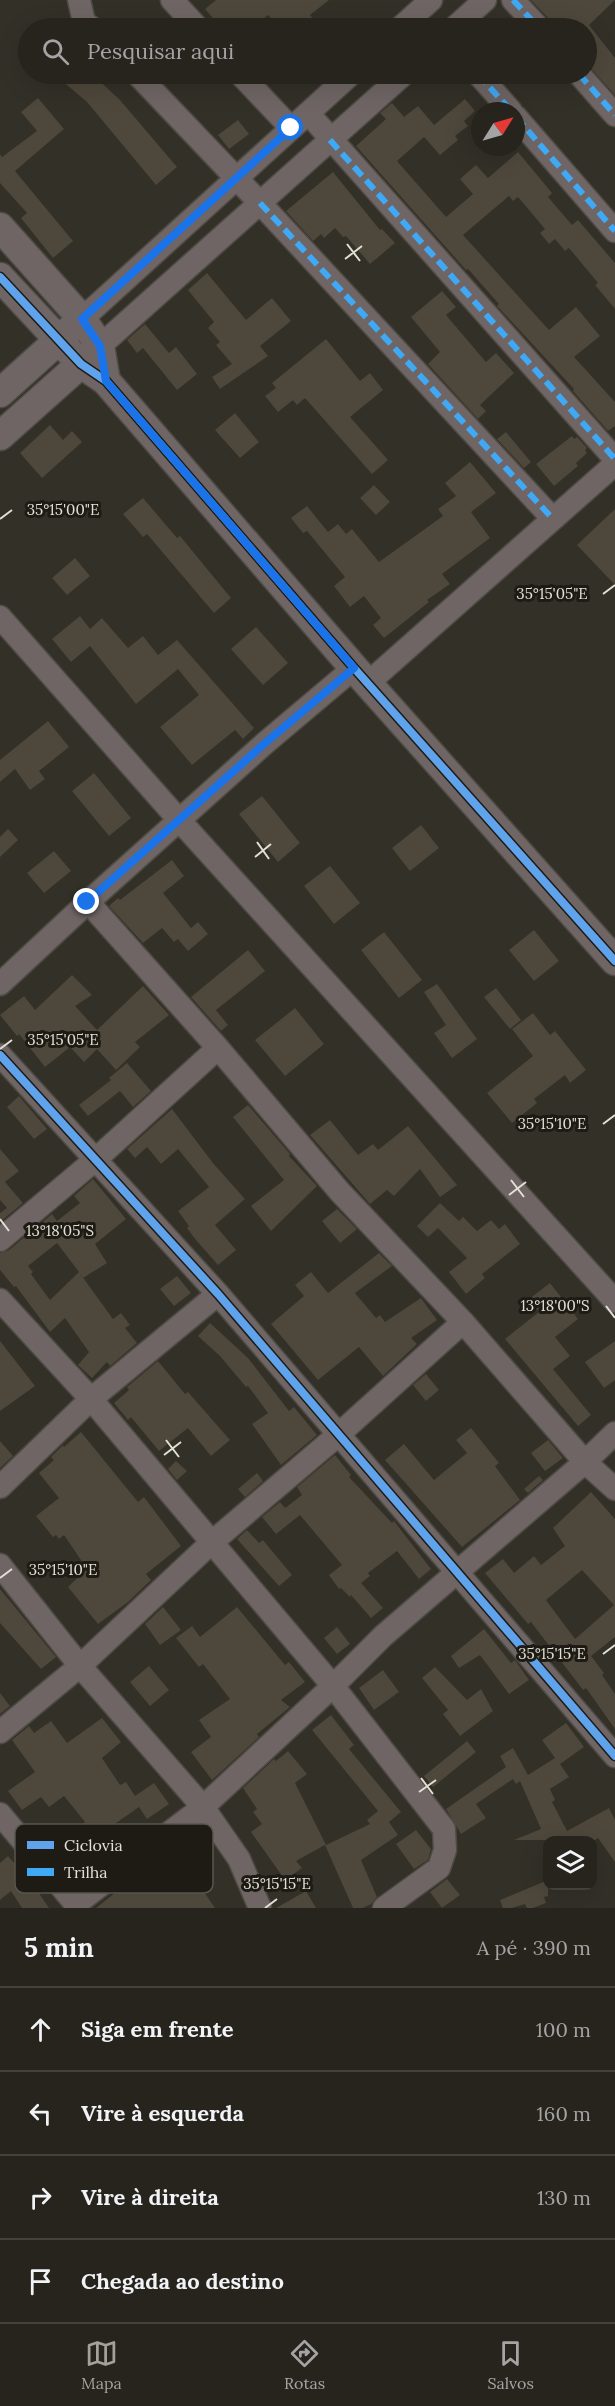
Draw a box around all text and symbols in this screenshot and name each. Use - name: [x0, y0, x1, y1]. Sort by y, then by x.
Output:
- search box: [18, 18, 597, 84]
- icon: search: [39, 35, 72, 68]
- text: Pesquisar aqui: [87, 37, 234, 65]
- north arrow: [471, 102, 525, 156]
- route start: [277, 114, 303, 140]
- text: 35°15'00"E: [27, 500, 99, 519]
- text: 35°15'05"E: [516, 584, 588, 603]
- route end: [73, 888, 99, 914]
- text: 35°15'05"E: [27, 1030, 99, 1049]
- text: 35°15'10"E: [518, 1114, 586, 1133]
- text: 13°18'05"S: [26, 1221, 94, 1240]
- text: 13°18'00"S: [520, 1296, 590, 1315]
- text: 35°15'10"E: [29, 1560, 97, 1579]
- text: 35°15'15"E: [518, 1644, 586, 1663]
- legend: [15, 1824, 213, 1893]
- text: Ciclovia: [64, 1835, 123, 1855]
- map controls: [543, 1836, 597, 1890]
- button: layers: [543, 1836, 597, 1890]
- text: Trilha: [64, 1862, 108, 1882]
- text: 35°15'15"E: [243, 1874, 311, 1893]
- text: 5 min: [24, 1931, 94, 1964]
- text: A pé · 390 m: [477, 1935, 591, 1960]
- icon: ahead: [24, 2013, 57, 2046]
- text: Siga em frente: [81, 2015, 234, 2043]
- text: 100 m: [536, 2017, 591, 2042]
- icon: left: [24, 2097, 57, 2130]
- text: Vire à esquerda: [81, 2099, 244, 2127]
- text: 160 m: [537, 2101, 591, 2126]
- icon: right: [24, 2181, 57, 2214]
- text: Vire à direita: [81, 2183, 219, 2211]
- text: 130 m: [537, 2185, 591, 2210]
- icon: arrive: [24, 2265, 57, 2298]
- text: Chegada ao destino: [81, 2267, 284, 2295]
- tab: Mapa: [81, 2337, 122, 2393]
- tab: Rotas: [284, 2337, 325, 2393]
- tab: Salvos: [487, 2337, 534, 2393]

